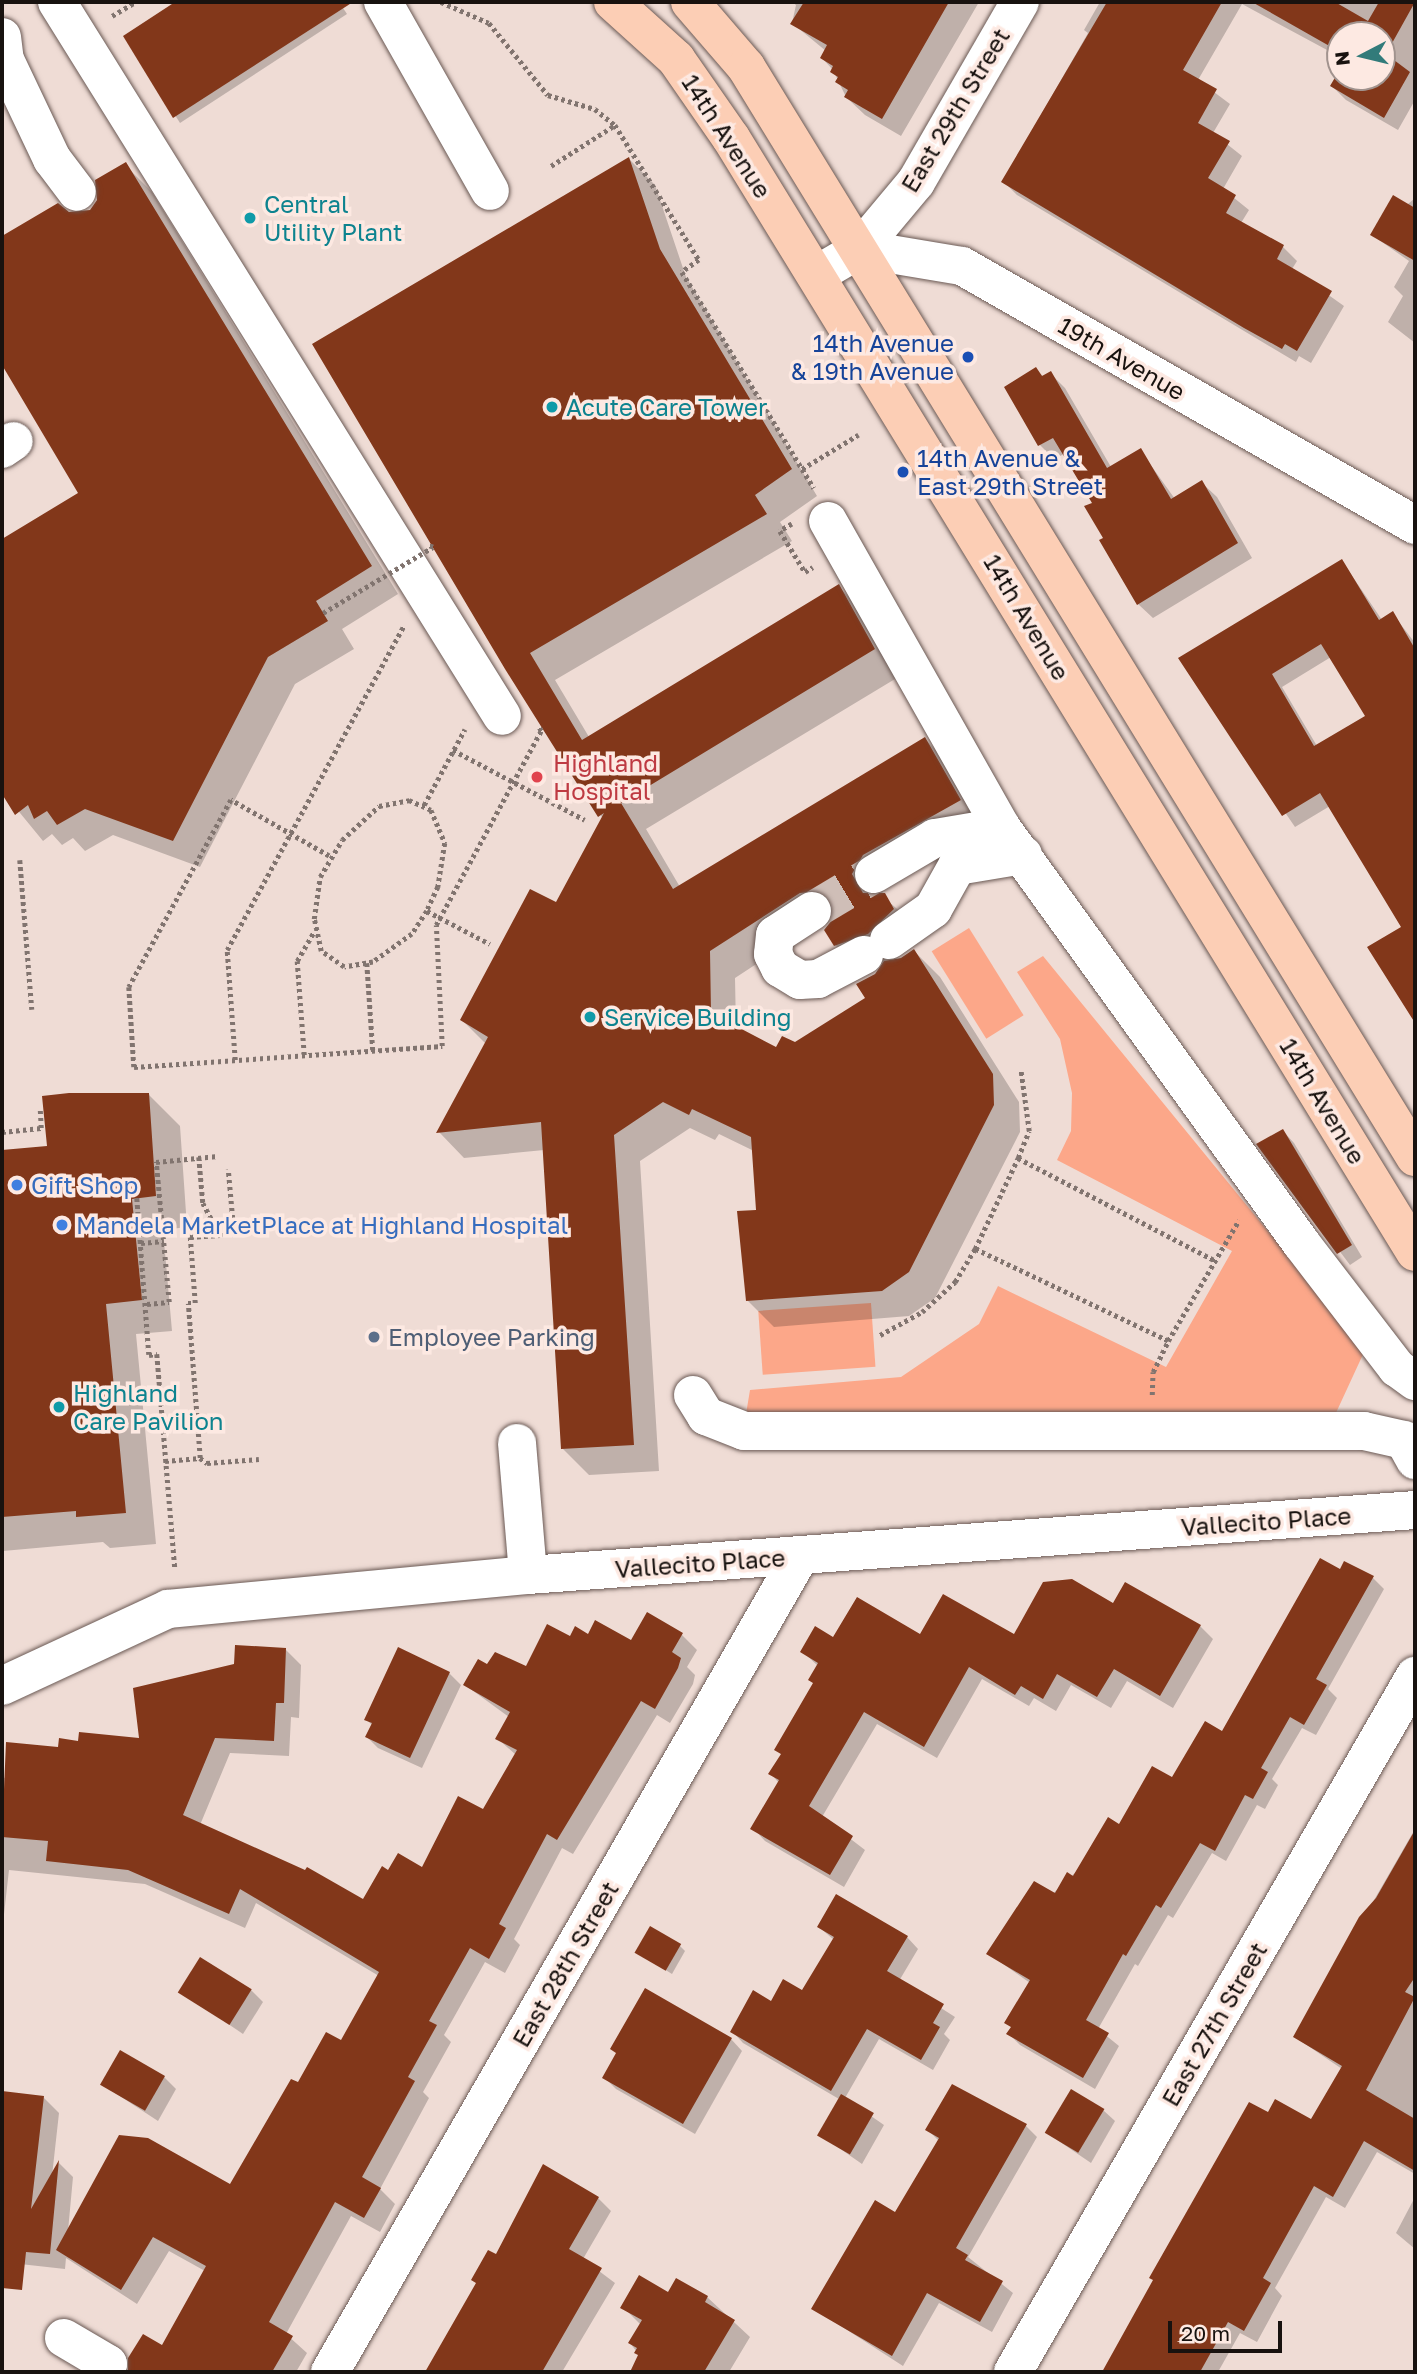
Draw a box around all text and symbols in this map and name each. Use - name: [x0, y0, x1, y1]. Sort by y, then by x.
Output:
- north arrow: [1326, 21, 1396, 91]
- street label: East 29th Street: [895, 23, 1015, 197]
- text: N: [1329, 50, 1354, 67]
- street label: 14th Avenue: [676, 69, 778, 203]
- place label: Central Utility Plant: [264, 190, 402, 246]
- marker: Central Utility Plant: [242, 210, 258, 226]
- street label: 19th Avenue: [1054, 310, 1190, 406]
- place label: 14th Avenue & 19th Avenue: [791, 329, 954, 385]
- marker: 14th Avenue & 19th Avenue: [960, 349, 976, 365]
- place label: Acute Care Tower: [566, 393, 767, 421]
- marker: Acute Care Tower: [544, 399, 560, 415]
- place label: 14th Avenue & East 29th Street: [917, 444, 1103, 500]
- marker: 14th Avenue & East 29th Street: [895, 464, 911, 480]
- street label: 14th Avenue: [978, 549, 1076, 685]
- place label: Highland Hospital: [553, 749, 658, 805]
- marker: Highland Hospital: [527, 767, 547, 787]
- place label: Service Building: [604, 1003, 791, 1031]
- marker: Service Building: [582, 1009, 598, 1025]
- street label: 14th Avenue: [1274, 1033, 1372, 1169]
- place label: Gift Shop: [31, 1171, 138, 1199]
- marker: Gift Shop: [9, 1177, 25, 1193]
- place label: Mandela MarketPlace at Highland Hospital: [76, 1211, 568, 1239]
- marker: Mandela MarketPlace at Highland Hospital: [54, 1217, 70, 1233]
- place label: Employee Parking: [388, 1323, 595, 1351]
- marker: Employee Parking: [366, 1329, 382, 1345]
- place label: Highland Care Pavilion: [73, 1379, 224, 1435]
- marker: Highland Care Pavilion: [51, 1399, 67, 1415]
- street label: Vallecito Place: [1180, 1501, 1352, 1541]
- street label: Vallecito Place: [614, 1543, 786, 1583]
- street label: East 28th Street: [506, 1876, 624, 2052]
- street label: East 27th Street: [1155, 1937, 1273, 2111]
- scale bar: [1172, 2308, 1286, 2352]
- text: 20 m: [1181, 2320, 1230, 2346]

